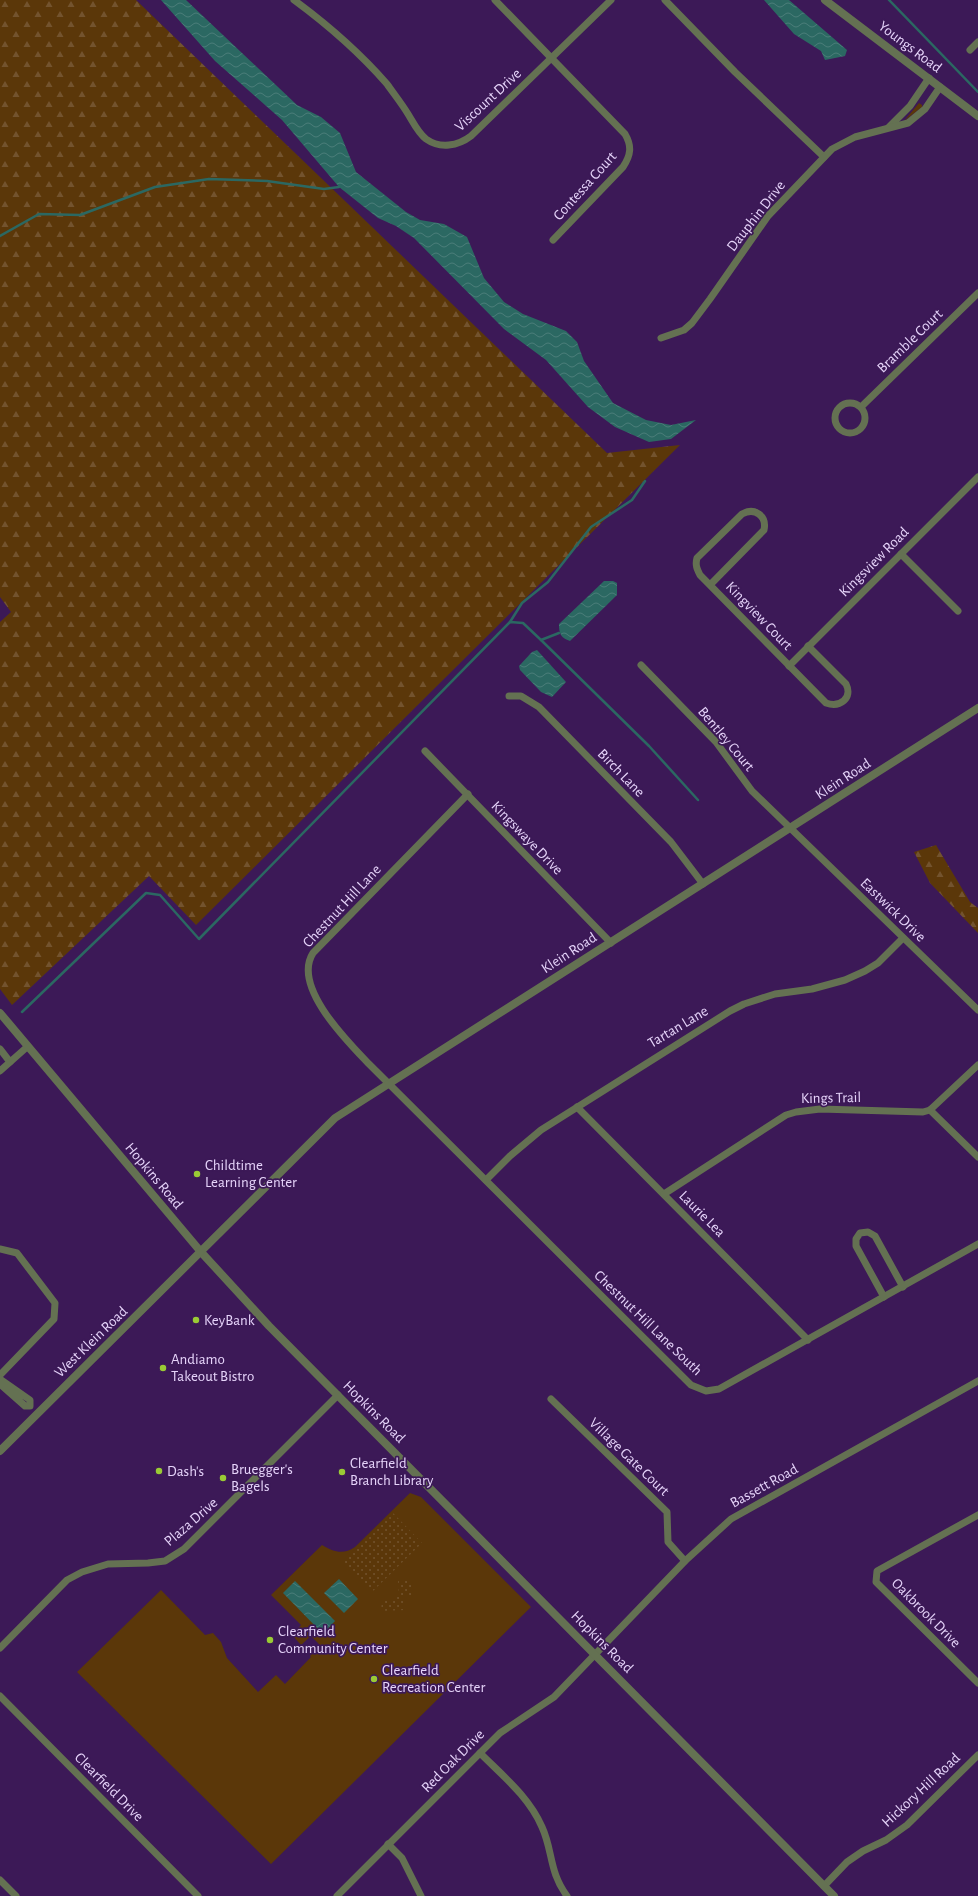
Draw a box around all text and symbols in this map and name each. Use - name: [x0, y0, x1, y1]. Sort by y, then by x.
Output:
- street label: Youngs Road: [876, 19, 945, 76]
- street label: Viscount Drive: [452, 66, 524, 134]
- street label: Contessa Court: [551, 149, 620, 223]
- street label: Dauphin Drive: [724, 178, 788, 254]
- street label: Bramble Court: [875, 306, 946, 376]
- street label: Kingsview Road: [836, 524, 912, 600]
- street label: Kingview Court: [723, 579, 795, 653]
- street label: Bentley Court: [695, 704, 757, 774]
- street label: Birch Lane: [595, 746, 647, 800]
- street label: Klein Road: [813, 756, 873, 802]
- street label: Kingswaye Drive: [488, 798, 566, 878]
- street label: Chestnut Hill Lane: [300, 862, 384, 950]
- street label: Eastwick Drive: [857, 875, 929, 945]
- street label: Klein Road: [539, 930, 599, 976]
- street label: Tartan Lane: [645, 1003, 711, 1051]
- street label: Kings Trail: [801, 1090, 861, 1106]
- street label: Hopkins Road: [122, 1140, 186, 1212]
- place label: Childtime Learning Center: [205, 1158, 297, 1190]
- marker: Childtime Learning Center: [192, 1169, 202, 1179]
- street label: Laurie Lea: [676, 1188, 728, 1240]
- street label: Chestnut Hill Lane South: [591, 1268, 705, 1378]
- street label: West Klein Road: [52, 1303, 131, 1380]
- place label: KeyBank: [204, 1313, 255, 1328]
- marker: KeyBank: [191, 1315, 201, 1325]
- place label: Andiamo Takeout Bistro: [171, 1352, 254, 1384]
- marker: Andiamo Takeout Bistro: [158, 1363, 168, 1373]
- street label: Hopkins Road: [340, 1378, 408, 1446]
- street label: Village Gate Court: [586, 1415, 672, 1499]
- place label: Clearfield Branch Library: [350, 1456, 434, 1488]
- street label: Bassett Road: [728, 1461, 801, 1511]
- place label: Bruegger's Bagels: [231, 1462, 293, 1494]
- place label: Dash's: [167, 1464, 204, 1479]
- marker: Dash's: [154, 1466, 164, 1476]
- marker: Clearfield Branch Library: [337, 1467, 347, 1477]
- marker: Bruegger's Bagels: [218, 1473, 228, 1483]
- street label: Plaza Drive: [161, 1495, 221, 1549]
- street label: Oakbrook Drive: [889, 1576, 964, 1651]
- street label: Hopkins Road: [568, 1608, 636, 1676]
- place label: Clearfield Community Center: [278, 1624, 388, 1656]
- marker: Clearfield Community Center: [265, 1635, 275, 1645]
- place label: Clearfield Recreation Center: [382, 1663, 486, 1695]
- marker: Clearfield Recreation Center: [369, 1674, 379, 1684]
- street label: Red Oak Drive: [419, 1727, 487, 1795]
- street label: Clearfield Drive: [72, 1750, 146, 1824]
- street label: Hickory Hill Road: [879, 1750, 963, 1830]

